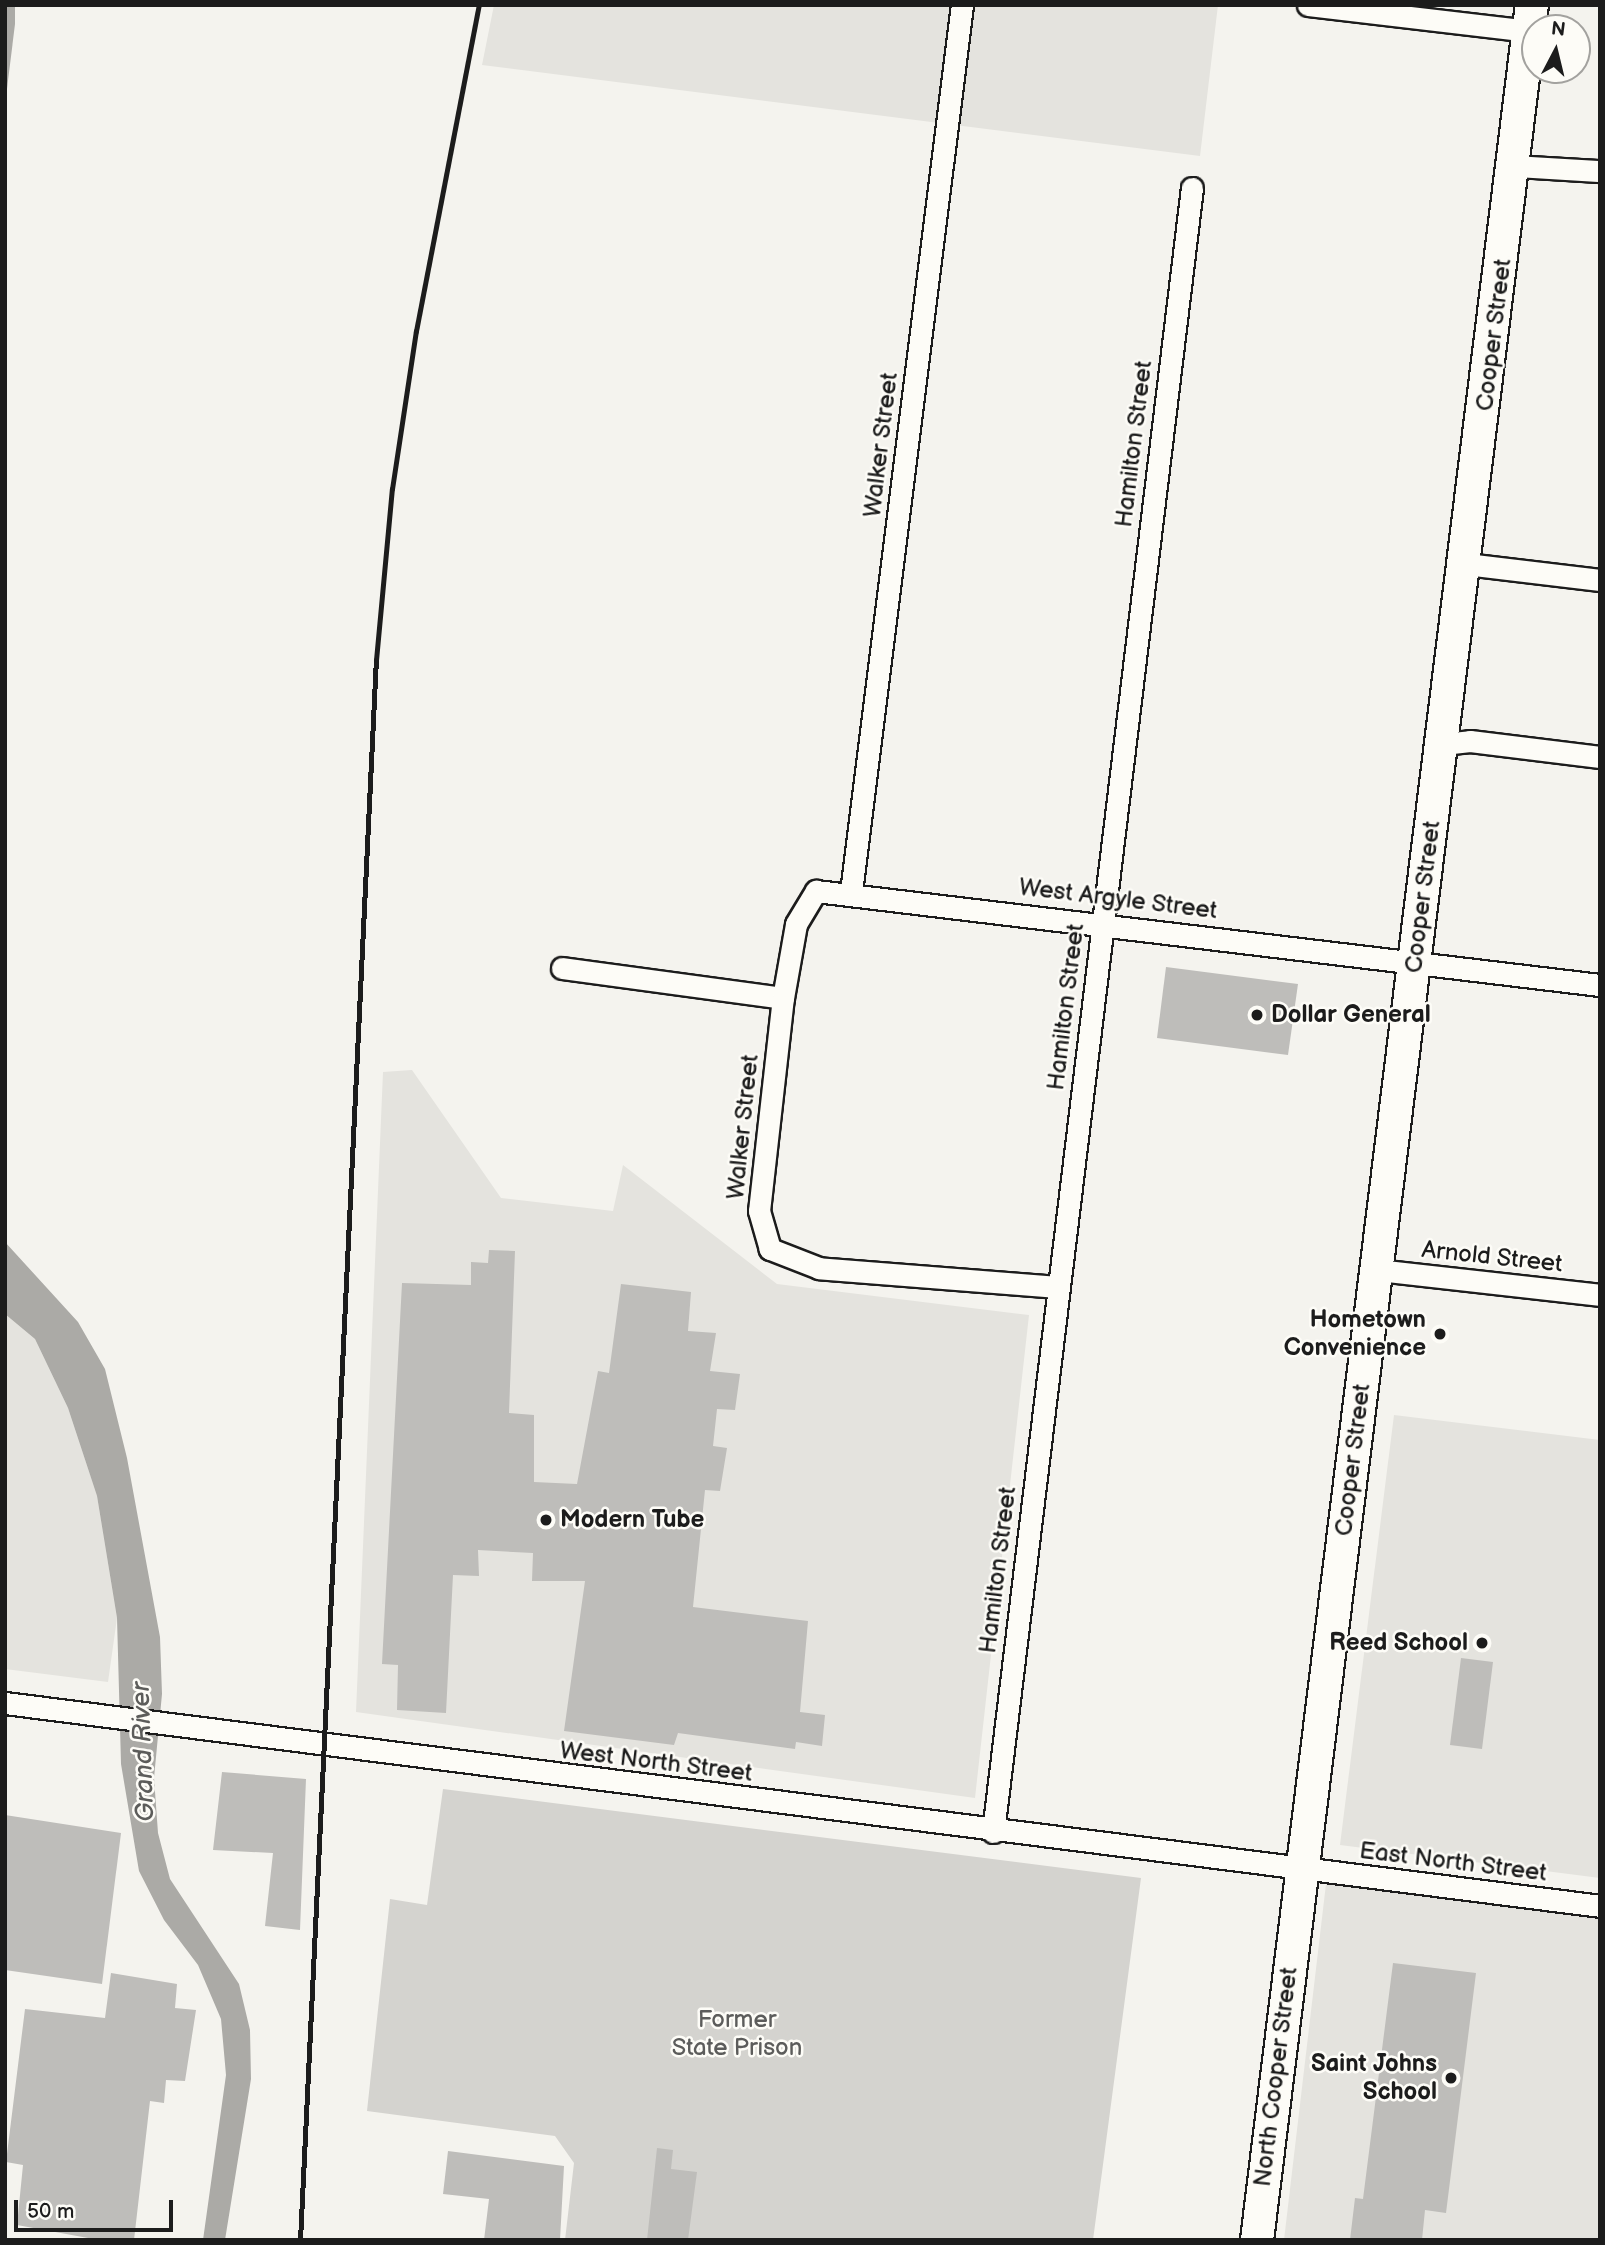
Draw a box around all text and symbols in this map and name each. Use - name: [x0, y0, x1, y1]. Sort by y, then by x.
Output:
- north arrow: [1521, 14, 1591, 84]
- text: N: [1550, 17, 1567, 42]
- street label: Cooper Street: [1470, 257, 1518, 413]
- street label: Hamilton Street: [1109, 359, 1159, 529]
- street label: Walker Street: [858, 371, 904, 519]
- street label: Cooper Street: [1399, 819, 1447, 975]
- street label: West Argyle Street: [1017, 873, 1219, 925]
- street label: Hamilton Street: [1041, 922, 1091, 1092]
- place label: Dollar General: [1271, 1001, 1431, 1029]
- marker: Dollar General: [1249, 1007, 1265, 1023]
- street label: Walker Street: [721, 1053, 765, 1201]
- street label: Arnold Street: [1420, 1235, 1564, 1279]
- place label: Hometown Convenience: [1284, 1306, 1426, 1362]
- marker: Hometown Convenience: [1432, 1326, 1448, 1342]
- street label: Cooper Street: [1329, 1382, 1377, 1538]
- street label: Hamilton Street: [973, 1485, 1023, 1655]
- place label: Modern Tube: [560, 1506, 704, 1534]
- marker: Modern Tube: [538, 1512, 554, 1528]
- place label: Reed School: [1329, 1629, 1468, 1657]
- marker: Reed School: [1474, 1635, 1490, 1651]
- water label: Grand River: [126, 1682, 162, 1822]
- street label: West North Street: [558, 1736, 754, 1788]
- street label: East North Street: [1358, 1836, 1548, 1888]
- street label: North Cooper Street: [1248, 1965, 1304, 2189]
- park label: Former State Prison: [672, 2006, 802, 2062]
- place label: Saint Johns School: [1311, 2050, 1437, 2106]
- marker: Saint Johns School: [1443, 2070, 1459, 2086]
- scale bar: [18, 2186, 177, 2230]
- text: 50 m: [27, 2199, 74, 2224]

